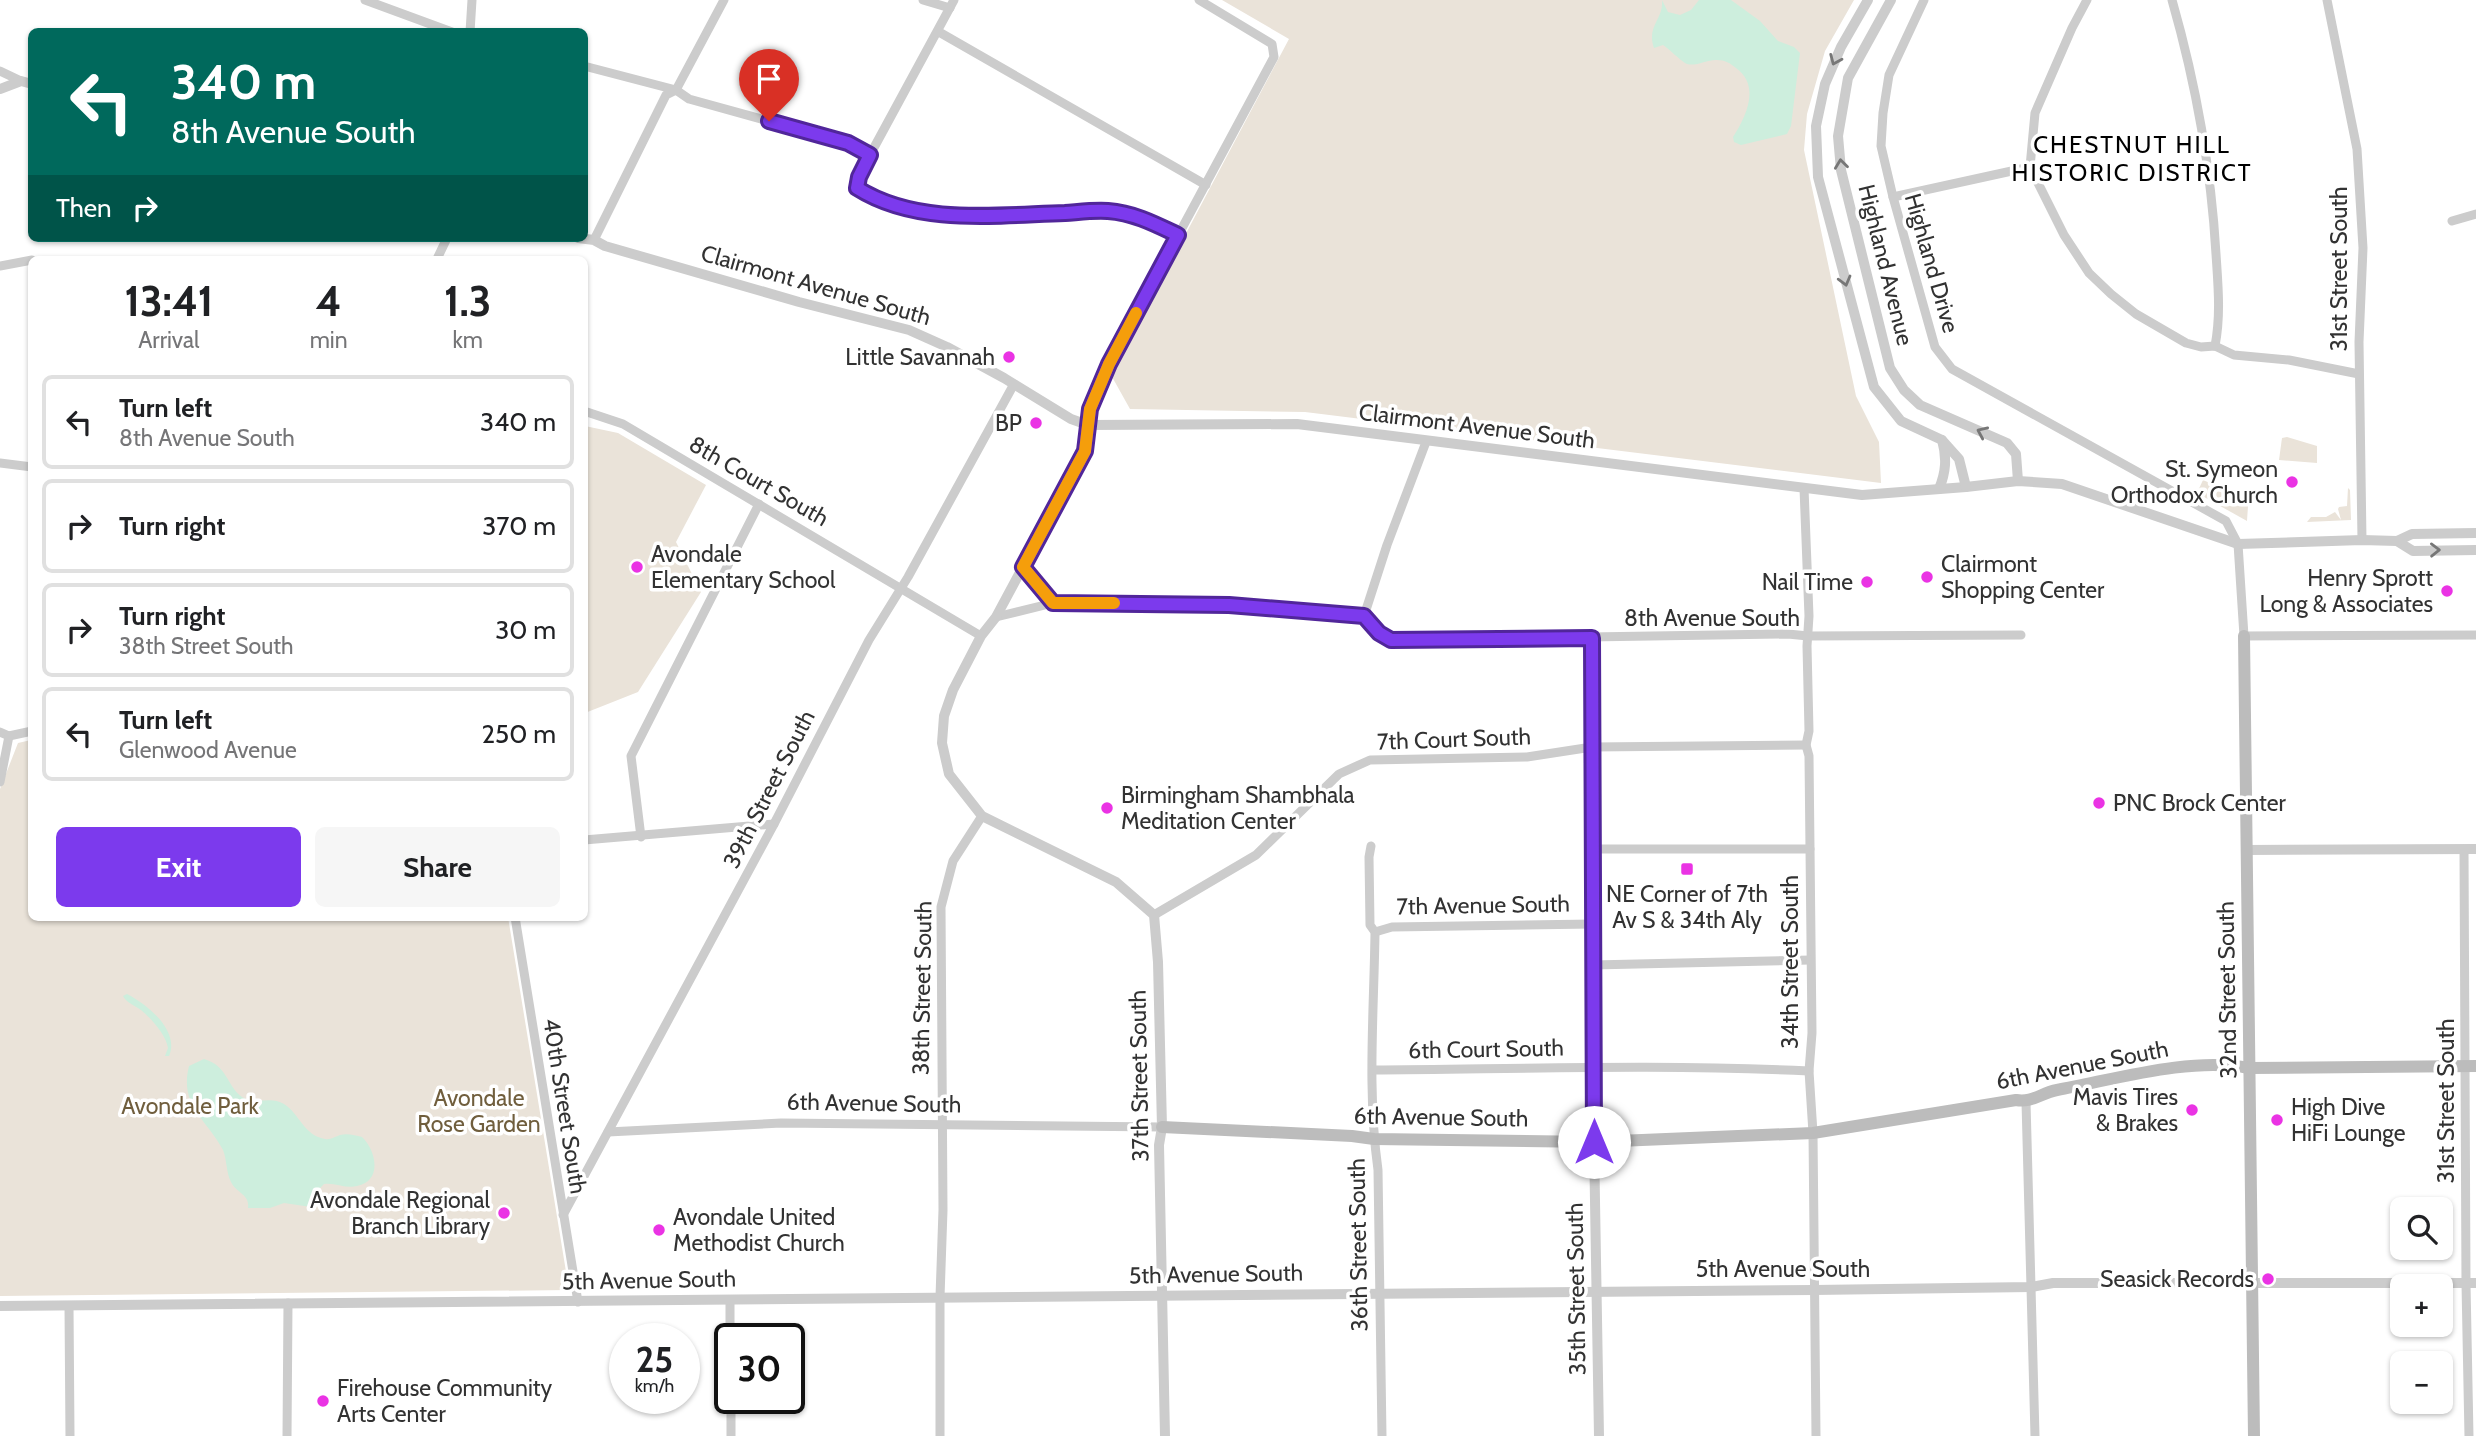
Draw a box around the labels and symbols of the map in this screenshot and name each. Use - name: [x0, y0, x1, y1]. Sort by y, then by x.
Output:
- pin: [739, 49, 799, 121]
- one-way arrow: [1830, 53, 1844, 65]
- district label: CHESTNUT HILL HISTORIC DISTRICT: [2011, 130, 2253, 187]
- one-way arrow: [1833, 158, 1848, 170]
- street label: Highland Avenue: [1852, 182, 1920, 349]
- street label: 31st Street South: [2325, 186, 2353, 352]
- street label: Highland Drive: [1899, 190, 1965, 336]
- street label: Clairmont Avenue South: [698, 239, 934, 331]
- one-way arrow: [1837, 275, 1852, 287]
- place label: Little Savannah: [845, 343, 995, 371]
- marker: Little Savannah: [1001, 349, 1017, 365]
- street label: Clairmont Avenue South: [1357, 398, 1597, 454]
- place label: BP: [995, 409, 1022, 437]
- marker: BP: [1028, 415, 1044, 431]
- one-way arrow: [1977, 426, 1989, 440]
- street label: 8th Court South: [684, 430, 834, 532]
- place label: St. Symeon Orthodox Church: [2111, 455, 2278, 509]
- marker: St. Symeon Orthodox Church: [2284, 474, 2300, 490]
- place label: Avondale Elementary School: [651, 540, 836, 594]
- one-way arrow: [2430, 543, 2441, 558]
- place label: Clairmont Shopping Center: [1941, 550, 2105, 604]
- marker: Avondale Elementary School: [629, 559, 645, 575]
- place label: Henry Sprott Long & Associates: [2259, 564, 2433, 618]
- place label: Nail Time: [1762, 568, 1853, 596]
- marker: Clairmont Shopping Center: [1919, 569, 1935, 585]
- marker: Nail Time: [1859, 574, 1875, 590]
- marker: Henry Sprott Long & Associates: [2439, 583, 2455, 599]
- street label: 8th Avenue South: [1624, 604, 1800, 632]
- street label: 39th Street South: [717, 705, 821, 873]
- street label: 7th Court South: [1377, 722, 1531, 756]
- place label: Birmingham Shambhala Meditation Center: [1121, 781, 1355, 835]
- place label: PNC Brock Center: [2113, 789, 2287, 817]
- marker: PNC Brock Center: [2091, 795, 2107, 811]
- marker: Birmingham Shambhala Meditation Center: [1099, 800, 1115, 816]
- marker: NE Corner of 7th Av S & 34th Aly: [1679, 861, 1695, 877]
- street label: 34th Street South: [1776, 875, 1804, 1049]
- place label: NE Corner of 7th Av S & 34th Aly: [1606, 880, 1768, 934]
- street label: 7th Avenue South: [1396, 889, 1570, 921]
- street label: 38th Street South: [906, 901, 938, 1075]
- street label: 32nd Street South: [2211, 901, 2243, 1079]
- street label: 37th Street South: [1124, 990, 1154, 1162]
- street label: 40th Street South: [537, 1016, 593, 1196]
- street label: 31st Street South: [2432, 1018, 2460, 1184]
- street label: 6th Court South: [1408, 1034, 1564, 1064]
- street label: 6th Avenue South: [1993, 1035, 2171, 1095]
- place label: Mavis Tires & Brakes: [2073, 1083, 2178, 1137]
- park label: Avondale Rose Garden: [417, 1084, 541, 1138]
- street label: 6th Avenue South: [786, 1087, 962, 1119]
- park label: Avondale Park: [121, 1092, 259, 1120]
- place label: High Dive HiFi Lounge: [2291, 1093, 2406, 1147]
- street label: 6th Avenue South: [1353, 1101, 1529, 1133]
- marker: Mavis Tires & Brakes: [2184, 1102, 2200, 1118]
- position arrow: [1557, 1105, 1631, 1179]
- marker: High Dive HiFi Lounge: [2269, 1112, 2285, 1128]
- street label: 36th Street South: [1342, 1158, 1374, 1332]
- place label: Avondale Regional Branch Library: [310, 1186, 491, 1240]
- street label: 35th Street South: [1560, 1202, 1592, 1376]
- place label: Avondale United Methodist Church: [673, 1203, 845, 1257]
- marker: Avondale Regional Branch Library: [496, 1205, 512, 1221]
- marker: Avondale United Methodist Church: [651, 1222, 667, 1238]
- street label: 5th Avenue South: [1696, 1255, 1870, 1283]
- street label: 5th Avenue South: [1129, 1258, 1303, 1290]
- street label: 5th Avenue South: [562, 1264, 736, 1296]
- place label: Seasick Records: [2100, 1265, 2254, 1293]
- marker: Seasick Records: [2260, 1271, 2276, 1287]
- speed limit sign: 30: [714, 1323, 805, 1414]
- place label: Firehouse Community Arts Center: [337, 1374, 553, 1428]
- marker: Firehouse Community Arts Center: [315, 1393, 331, 1409]

